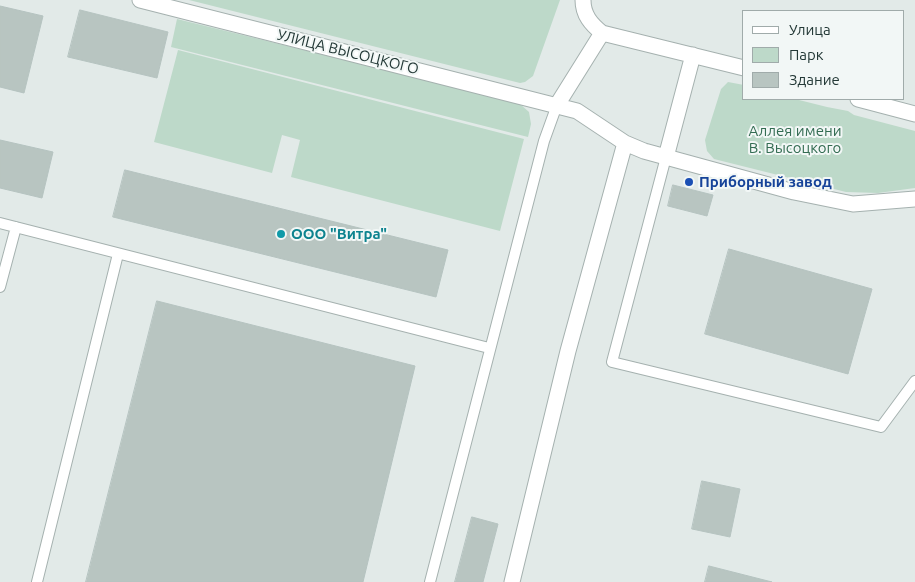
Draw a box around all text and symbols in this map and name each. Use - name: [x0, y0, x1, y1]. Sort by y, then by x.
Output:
- legend: [742, 10, 905, 100]
- text: Улица: [789, 21, 831, 38]
- street label: УЛИЦА ВЫСОЦКОГО: [275, 26, 421, 78]
- text: Парк: [789, 46, 824, 63]
- text: Здание: [789, 71, 840, 88]
- park label: Аллея имени В. Высоцкого: [748, 122, 842, 157]
- place label: Приборный завод: [699, 173, 832, 191]
- marker: Приборный завод: [683, 176, 695, 188]
- place label: ООО "Витра": [291, 225, 387, 243]
- marker: ООО "Витра": [275, 228, 287, 240]

